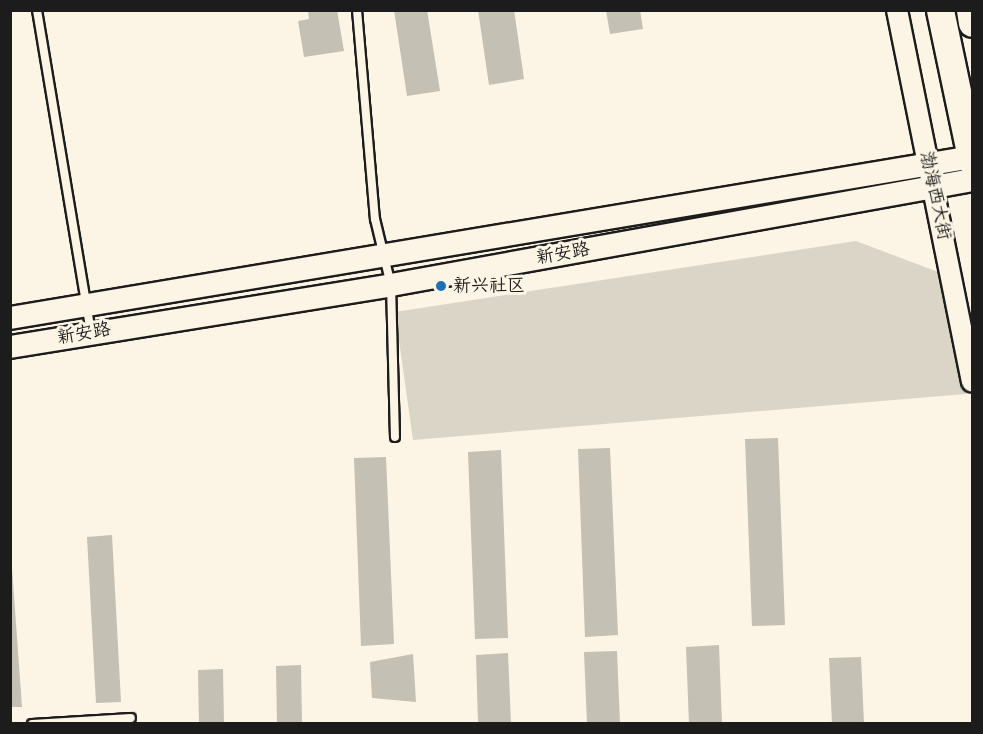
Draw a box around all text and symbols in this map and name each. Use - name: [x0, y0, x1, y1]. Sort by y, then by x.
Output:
- street label: 渤海西大街: [915, 150, 955, 242]
- street label: 新安路: [535, 239, 591, 269]
- place label: 新兴社区: [453, 275, 525, 297]
- marker: 新兴社区: [434, 279, 448, 293]
- street label: 新安路: [56, 319, 112, 349]

